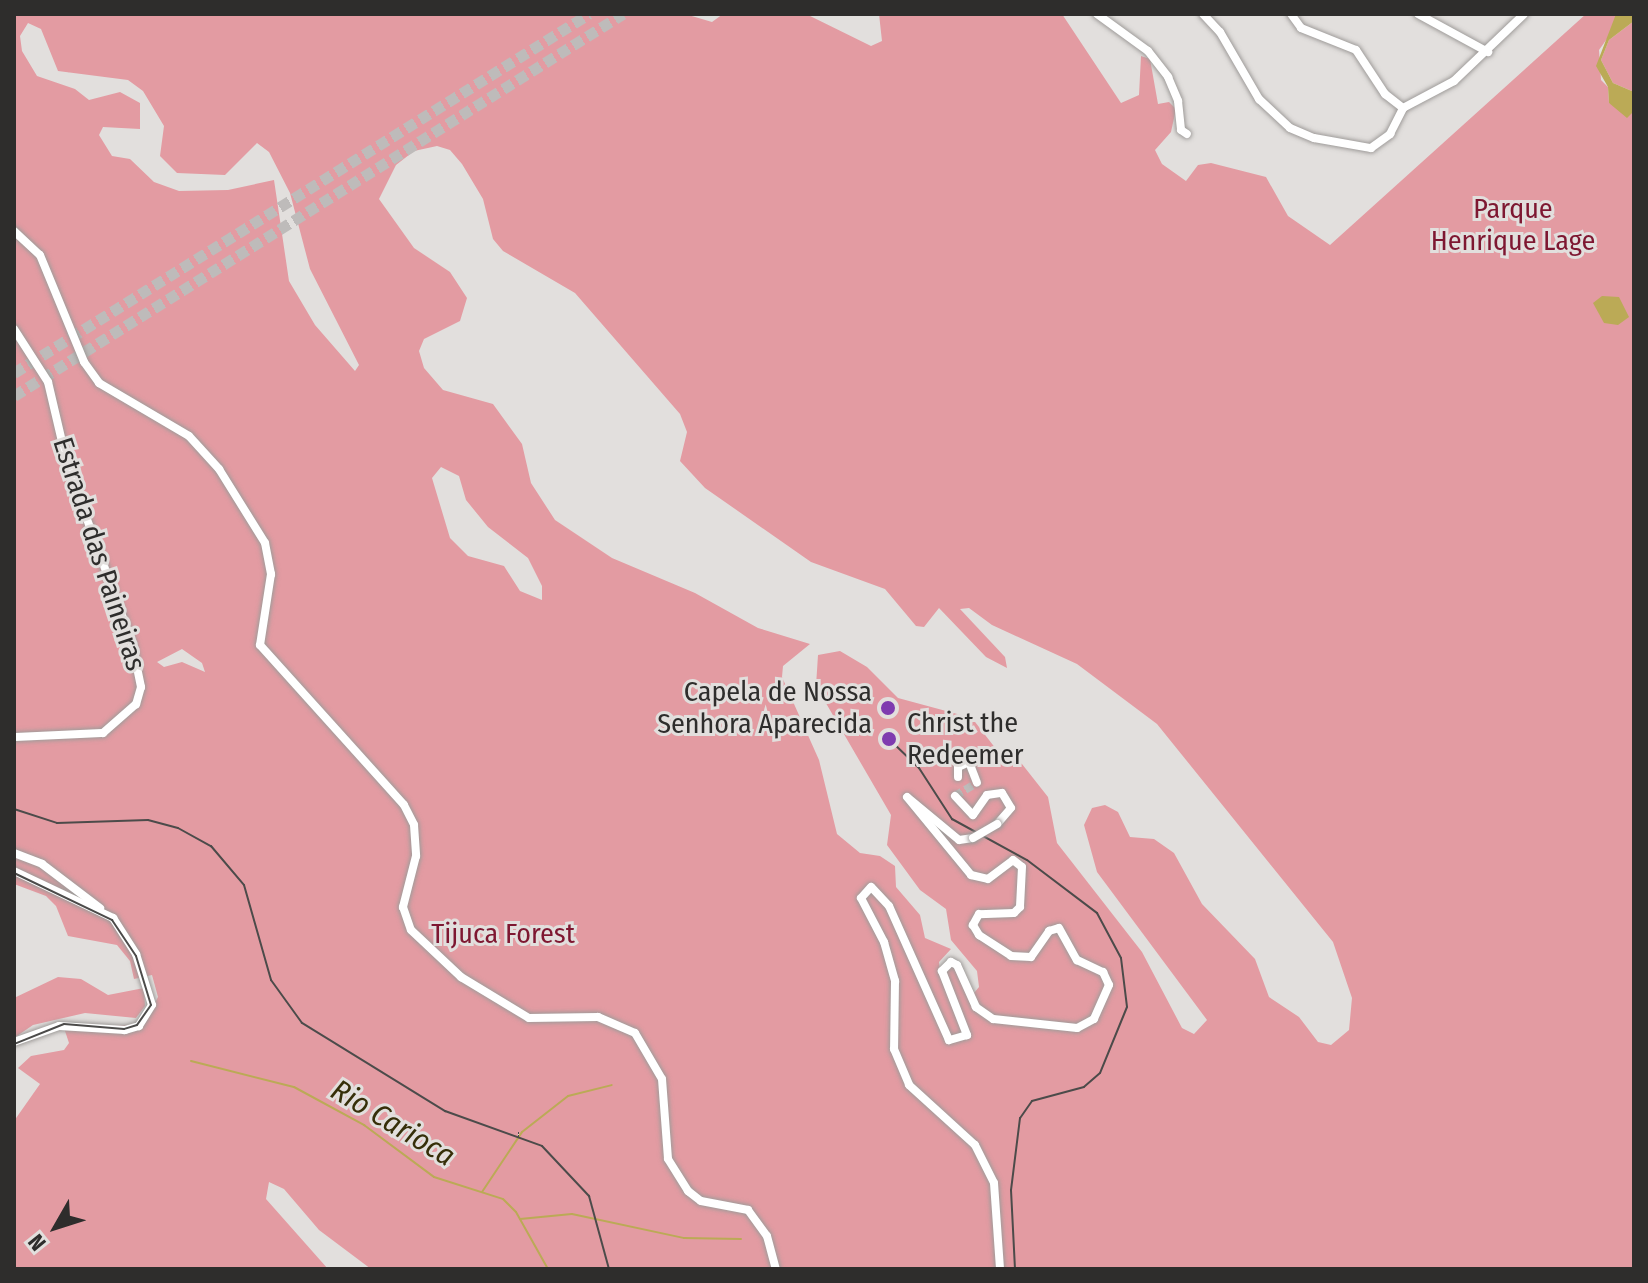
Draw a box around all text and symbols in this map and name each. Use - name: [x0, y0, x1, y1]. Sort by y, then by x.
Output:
- park label: Parque Henrique Lage: [1431, 192, 1595, 258]
- street label: Estrada das Paineiras: [45, 433, 153, 675]
- place label: Capela de Nossa Senhora Aparecida: [657, 675, 872, 741]
- marker: Capela de Nossa Senhora Aparecida: [879, 699, 897, 717]
- place label: Christ the Redeemer: [907, 706, 1023, 772]
- marker: Christ the Redeemer: [878, 728, 900, 750]
- park label: Tijuca Forest: [431, 917, 575, 951]
- water label: Rio Carioca: [325, 1072, 461, 1174]
- north arrow: [16, 1187, 96, 1267]
- text: N: [22, 1229, 52, 1256]

